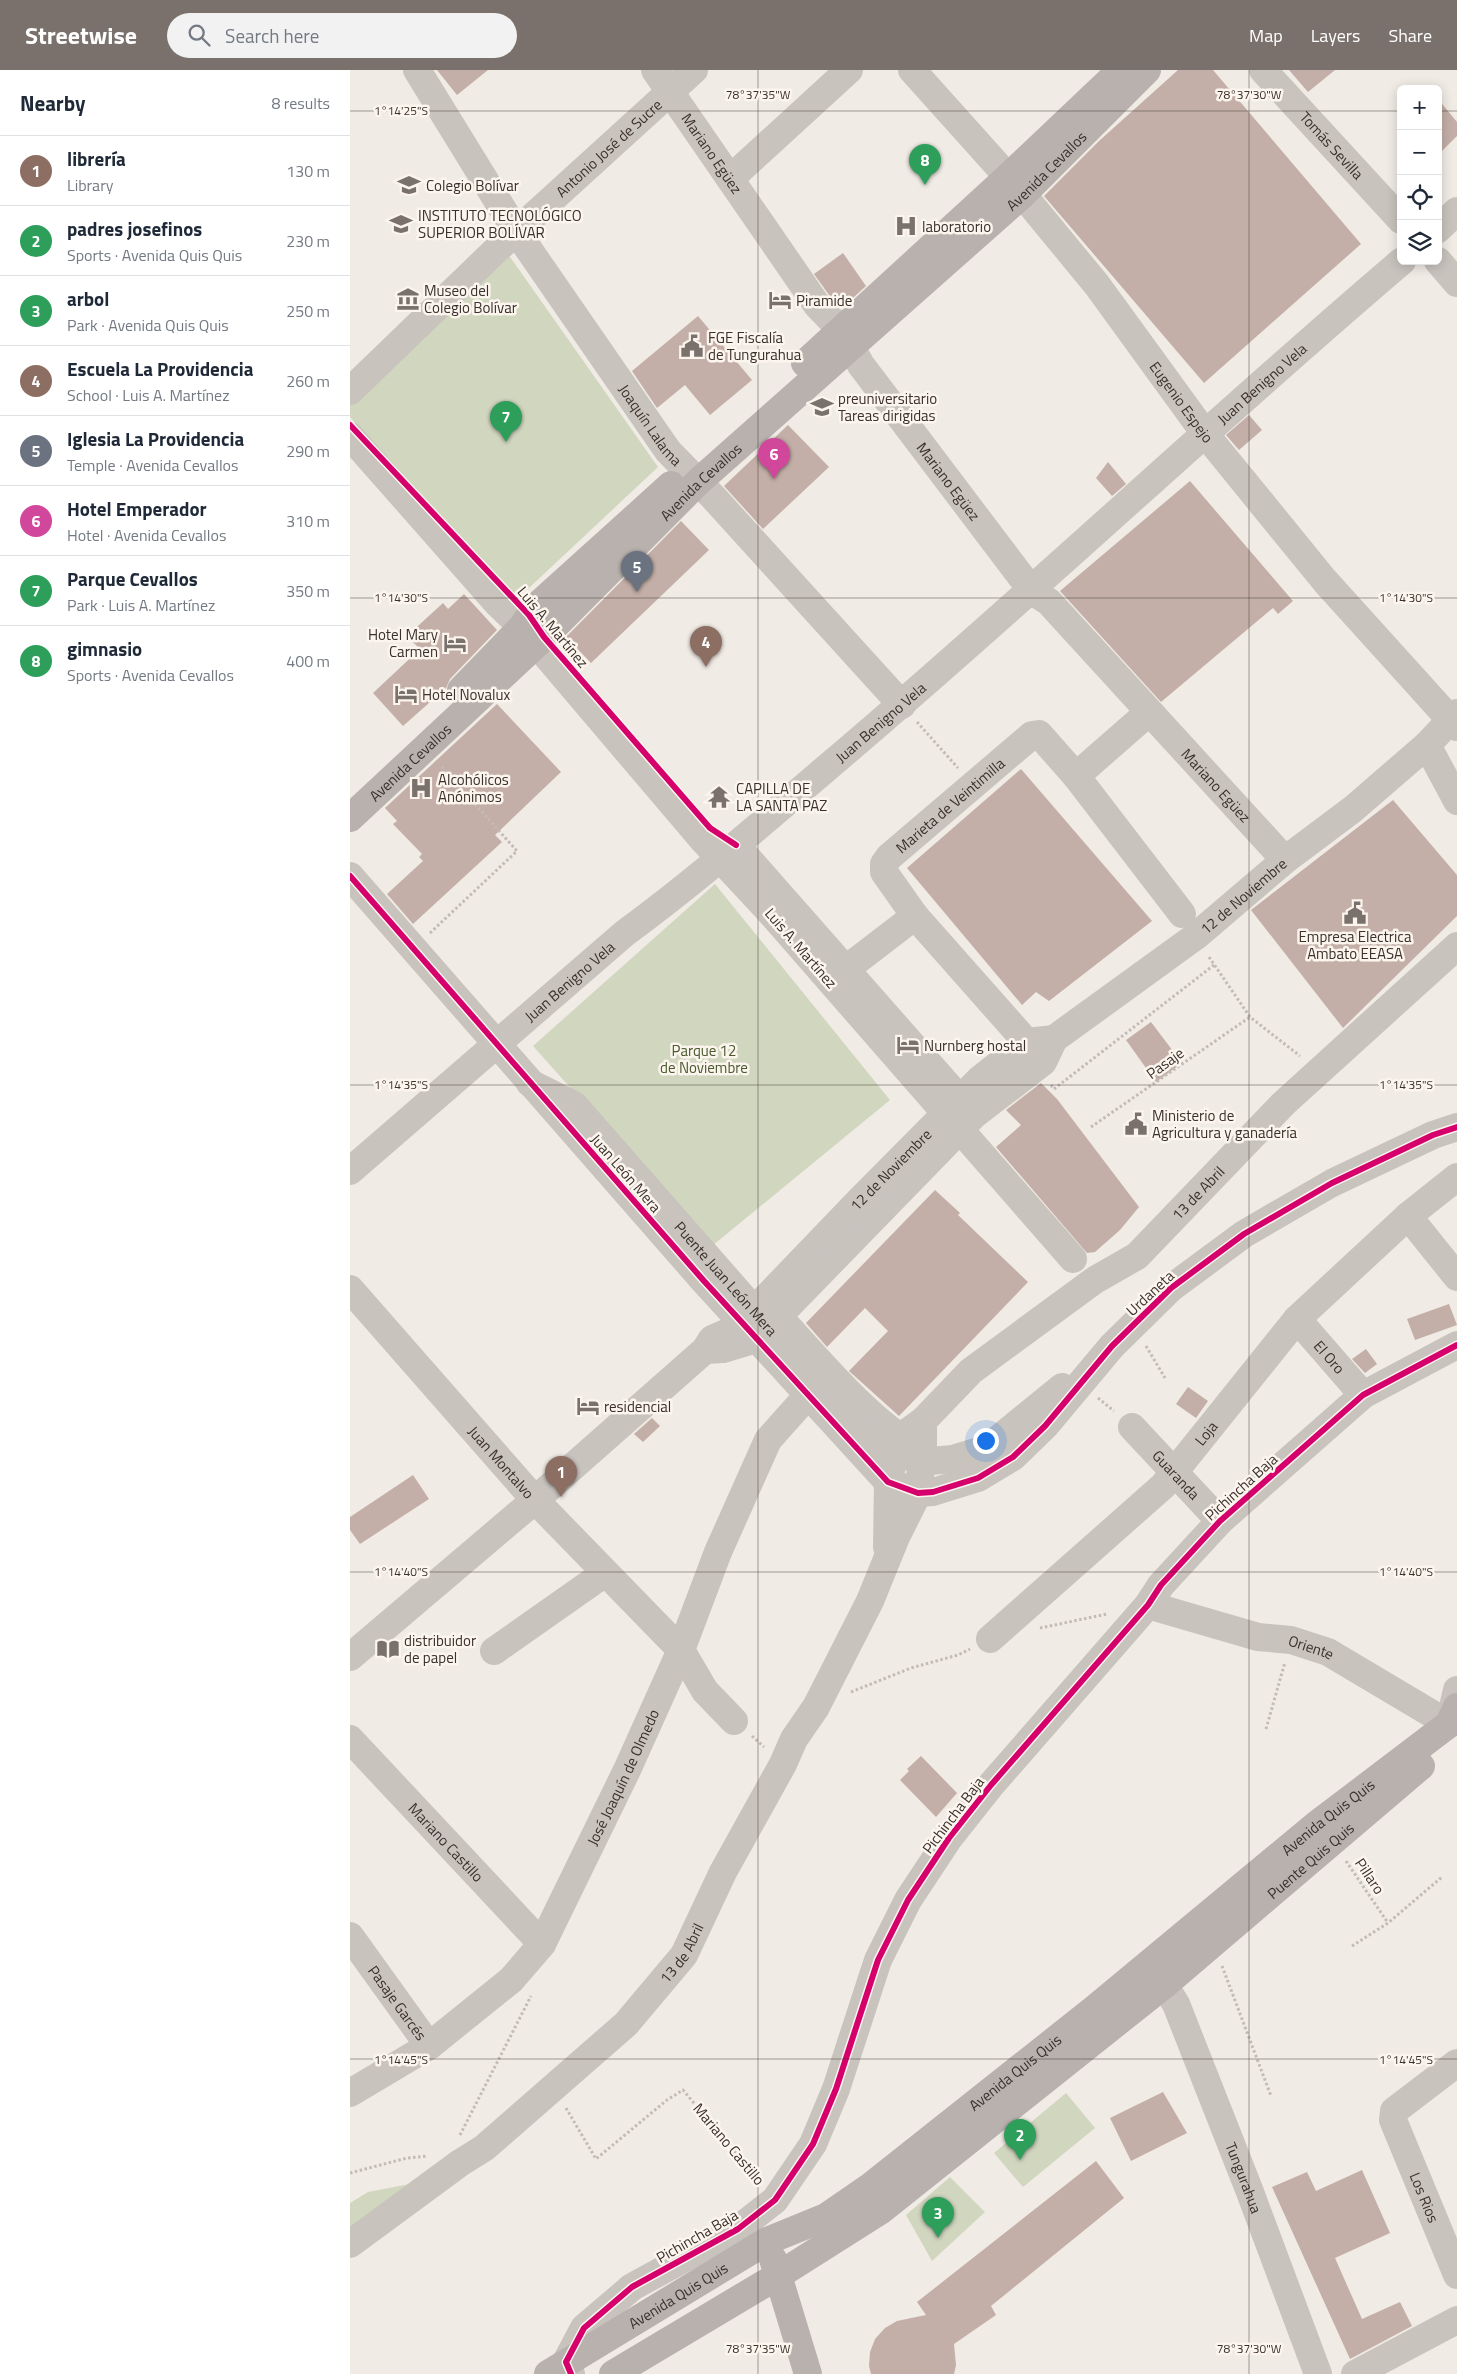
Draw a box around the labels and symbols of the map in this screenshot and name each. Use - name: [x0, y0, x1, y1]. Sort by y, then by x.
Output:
- text: 78°37'35"W: [726, 85, 791, 104]
- text: 78°37'30"W: [1217, 85, 1282, 104]
- street label: Antonio José de Sucre: [550, 93, 667, 202]
- text: 1°14'25"S: [374, 101, 428, 120]
- street label: Tomás Sevilla: [1295, 106, 1370, 185]
- street label: Mariano Egüez: [676, 108, 748, 198]
- street label: Avenida Cevallos: [1001, 125, 1092, 216]
- pin: 8: [909, 144, 941, 185]
- school or university icon: Colegio Bolívar: [396, 172, 422, 198]
- place label: Colegio Bolívar: [426, 174, 519, 197]
- place label: INSTITUTO TECNOLÓGICO SUPERIOR BOLÍVAR: [418, 204, 582, 244]
- school or university icon: INSTITUTO TECNOLÓGICO SUPERIOR BOLÍVAR: [388, 211, 414, 237]
- hospital icon: laboratorio: [893, 213, 919, 239]
- place label: laboratorio: [922, 215, 991, 238]
- place label: Museo del Colegio Bolívar: [424, 279, 517, 319]
- museum icon: Museo del Colegio Bolívar: [395, 286, 421, 312]
- hotel icon: Piramide: [767, 287, 793, 313]
- place label: Piramide: [796, 289, 852, 312]
- place label: FGE Fiscalía de Tungurahua: [708, 326, 802, 366]
- public building icon: FGE Fiscalía de Tungurahua: [679, 333, 705, 359]
- street label: Juan Benigno Vela: [1212, 337, 1312, 429]
- street label: Eugenio Espejo: [1144, 356, 1219, 448]
- street label: Joaquín Lalama: [613, 379, 688, 471]
- place label: preuniversitario Tareas dirigidas: [838, 387, 937, 427]
- school or university icon: preuniversitario Tareas dirigidas: [809, 394, 835, 420]
- pin: 7: [490, 401, 522, 442]
- street label: Avenida Cevallos: [654, 437, 747, 526]
- street label: Mariano Egüez: [911, 437, 986, 526]
- pin: 6: [758, 438, 790, 479]
- pin: 5: [621, 551, 653, 592]
- street label: Luis A. Martínez: [512, 581, 594, 673]
- text: 1°14'30"S: [374, 588, 428, 607]
- text: 1°14'30"S: [1379, 588, 1433, 607]
- place label: Hotel Mary Carmen: [368, 623, 438, 663]
- pin: 4: [690, 626, 722, 667]
- hotel icon: Hotel Mary Carmen: [442, 630, 468, 656]
- street label: Juan Benigno Vela: [830, 676, 931, 768]
- hotel icon: Hotel Novalux: [393, 681, 419, 707]
- place label: Hotel Novalux: [422, 683, 510, 706]
- street label: Avenida Cevallos: [364, 718, 456, 806]
- street label: Mariano Egüez: [1176, 743, 1257, 827]
- street label: Marieta de Veintimilla: [890, 752, 1010, 858]
- place label: Alcohólicos Anónimos: [438, 768, 509, 808]
- hospital icon: Alcohólicos Anónimos: [408, 775, 434, 801]
- place label: CAPILLA DE LA SANTA PAZ: [736, 777, 827, 817]
- temple icon: CAPILLA DE LA SANTA PAZ: [706, 784, 732, 810]
- street label: 12 de Noviembre: [1195, 852, 1292, 940]
- public building icon: Empresa Electrica Ambato EEASA: [1342, 900, 1368, 926]
- street label: Luis A. Martínez: [759, 903, 843, 994]
- place label: Empresa Electrica Ambato EEASA: [1299, 925, 1412, 965]
- street label: Juan Benigno Vela: [519, 935, 620, 1027]
- hotel icon: Nurnberg hostal: [895, 1032, 921, 1058]
- place label: Nurnberg hostal: [924, 1034, 1026, 1057]
- park label: Parque 12 de Noviembre: [660, 1039, 748, 1079]
- street label: Pasaje: [1141, 1041, 1189, 1085]
- text: 1°14'35"S: [374, 1075, 428, 1094]
- text: 1°14'35"S: [1379, 1075, 1433, 1094]
- place label: Ministerio de Agricultura y ganadería: [1152, 1104, 1298, 1144]
- public building icon: Ministerio de Agricultura y ganadería: [1123, 1111, 1149, 1137]
- street label: 12 de Noviembre: [844, 1123, 936, 1216]
- street label: Juan León Mera: [585, 1128, 667, 1218]
- street label: 13 de Abril: [1166, 1160, 1230, 1225]
- street label: Puente Juan León Mera: [669, 1216, 784, 1341]
- street label: Urdaneta: [1121, 1264, 1180, 1321]
- street label: El Oro: [1309, 1335, 1351, 1379]
- hotel icon: residencial: [575, 1393, 601, 1419]
- place label: residencial: [604, 1395, 671, 1418]
- street label: Loja: [1189, 1415, 1223, 1450]
- street label: Juan Montalvo: [463, 1420, 540, 1504]
- your location: [973, 1428, 999, 1454]
- street label: Guaranda: [1147, 1444, 1206, 1505]
- street label: Pichincha Baja: [1199, 1448, 1283, 1526]
- pin: 1: [545, 1456, 577, 1497]
- text: 1°14'40"S: [374, 1562, 428, 1581]
- text: 1°14'40"S: [1379, 1562, 1433, 1581]
- street label: Oriente: [1285, 1628, 1339, 1665]
- place label: distribuidor de papel: [404, 1629, 476, 1669]
- library icon: distribuidor de papel: [375, 1636, 401, 1662]
- street label: José Joaquín de Olmedo: [580, 1705, 665, 1849]
- street label: Pichincha Baja: [916, 1771, 990, 1858]
- street label: Avenida Quis Quis: [1276, 1773, 1379, 1861]
- street label: Mariano Castillo: [403, 1797, 490, 1887]
- street label: Puente Quis Quis: [1262, 1816, 1359, 1904]
- street label: Pillaro: [1349, 1853, 1391, 1899]
- street label: 13 de Abril: [654, 1919, 709, 1988]
- street label: Pasaje Garcés: [363, 1960, 433, 2045]
- street label: Avenida Quis Quis: [963, 2028, 1066, 2116]
- text: 1°14'45"S: [374, 2050, 428, 2069]
- text: 1°14'45"S: [1379, 2050, 1433, 2069]
- street label: Mariano Castillo: [688, 2098, 770, 2190]
- pin: 2: [1004, 2119, 1036, 2160]
- street label: Tungurahua: [1220, 2139, 1269, 2217]
- street label: Los Rios: [1404, 2169, 1446, 2226]
- pin: 3: [922, 2197, 954, 2238]
- street label: Pichincha Baja: [652, 2203, 743, 2269]
- street label: Avenida Quis Quis: [624, 2256, 732, 2334]
- text: 78°37'35"W: [726, 2339, 791, 2358]
- text: 78°37'30"W: [1217, 2339, 1282, 2358]

